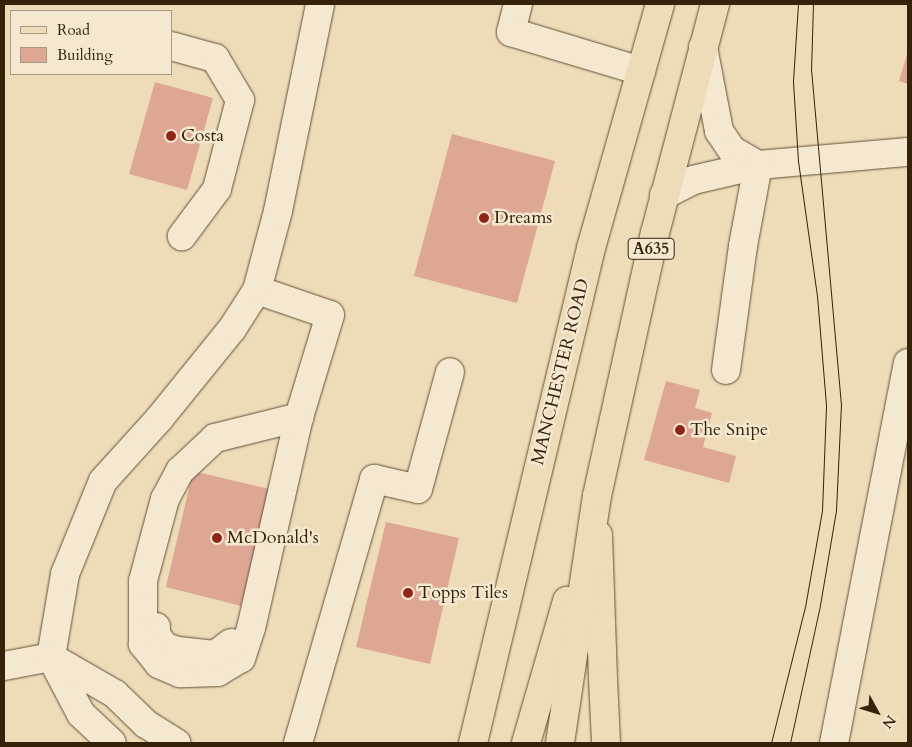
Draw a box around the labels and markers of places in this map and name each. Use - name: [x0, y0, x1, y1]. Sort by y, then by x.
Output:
- place label: Costa: [181, 125, 224, 147]
- marker: Costa: [165, 130, 177, 142]
- place label: Dreams: [494, 207, 552, 229]
- marker: Dreams: [478, 212, 490, 224]
- place label: The Snipe: [690, 419, 768, 441]
- marker: The Snipe: [674, 424, 686, 436]
- place label: McDonald's: [227, 527, 319, 549]
- marker: McDonald's: [211, 532, 223, 544]
- place label: Topps Tiles: [418, 582, 508, 604]
- marker: Topps Tiles: [402, 587, 414, 599]

